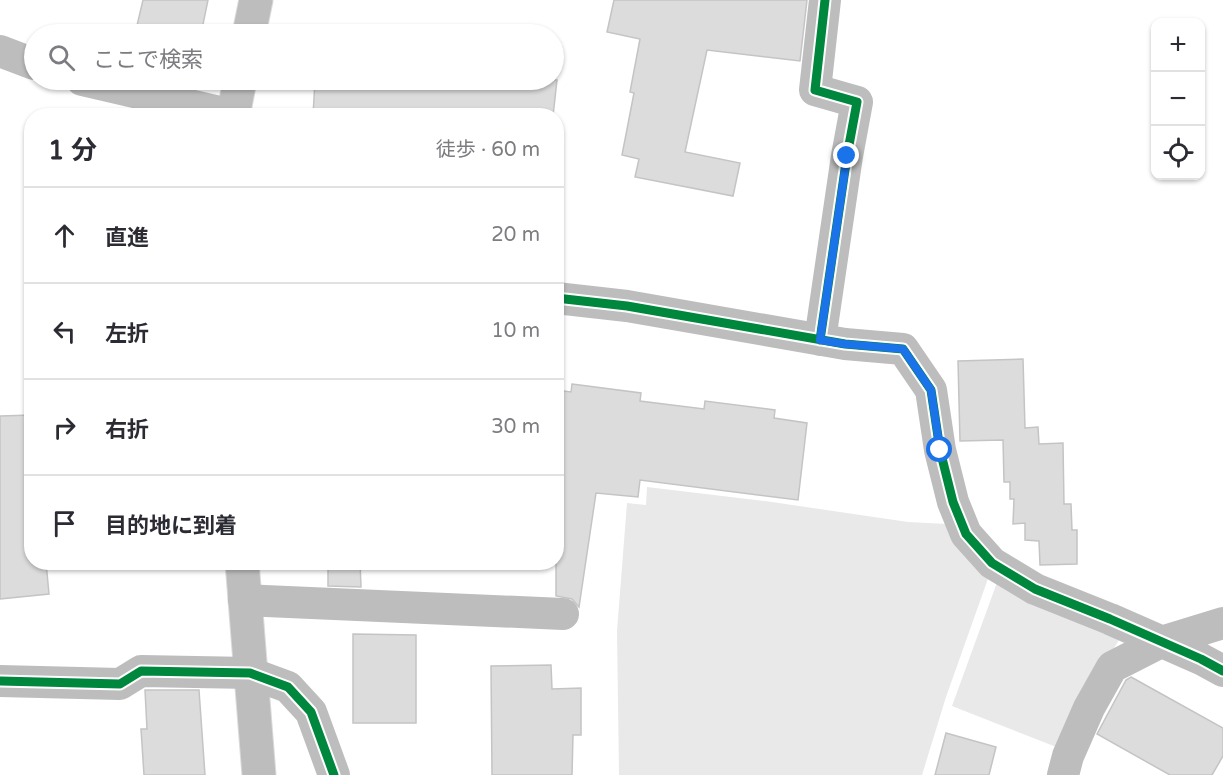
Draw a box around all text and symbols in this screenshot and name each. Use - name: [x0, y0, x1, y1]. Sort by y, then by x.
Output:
- map controls: [1151, 18, 1205, 180]
- button: +: [1151, 18, 1205, 72]
- search box: [24, 24, 564, 90]
- icon: search: [45, 41, 78, 74]
- text: ここで検索: [93, 47, 203, 73]
- button: −: [1151, 72, 1205, 126]
- button: locate: [1151, 126, 1205, 180]
- text: 1 分: [48, 135, 97, 166]
- text: 徒歩 · 60 m: [436, 138, 540, 162]
- route end: [833, 142, 859, 168]
- icon: ahead: [48, 219, 81, 252]
- text: 20 m: [491, 223, 540, 247]
- text: 直進: [105, 225, 149, 251]
- icon: left: [48, 315, 81, 348]
- text: 10 m: [491, 319, 540, 343]
- text: 左折: [105, 321, 149, 347]
- icon: right: [48, 411, 81, 444]
- text: 30 m: [491, 415, 540, 439]
- text: 右折: [105, 417, 149, 443]
- route start: [926, 436, 952, 462]
- icon: arrive: [48, 507, 81, 540]
- text: 目的地に到着: [105, 513, 237, 539]

